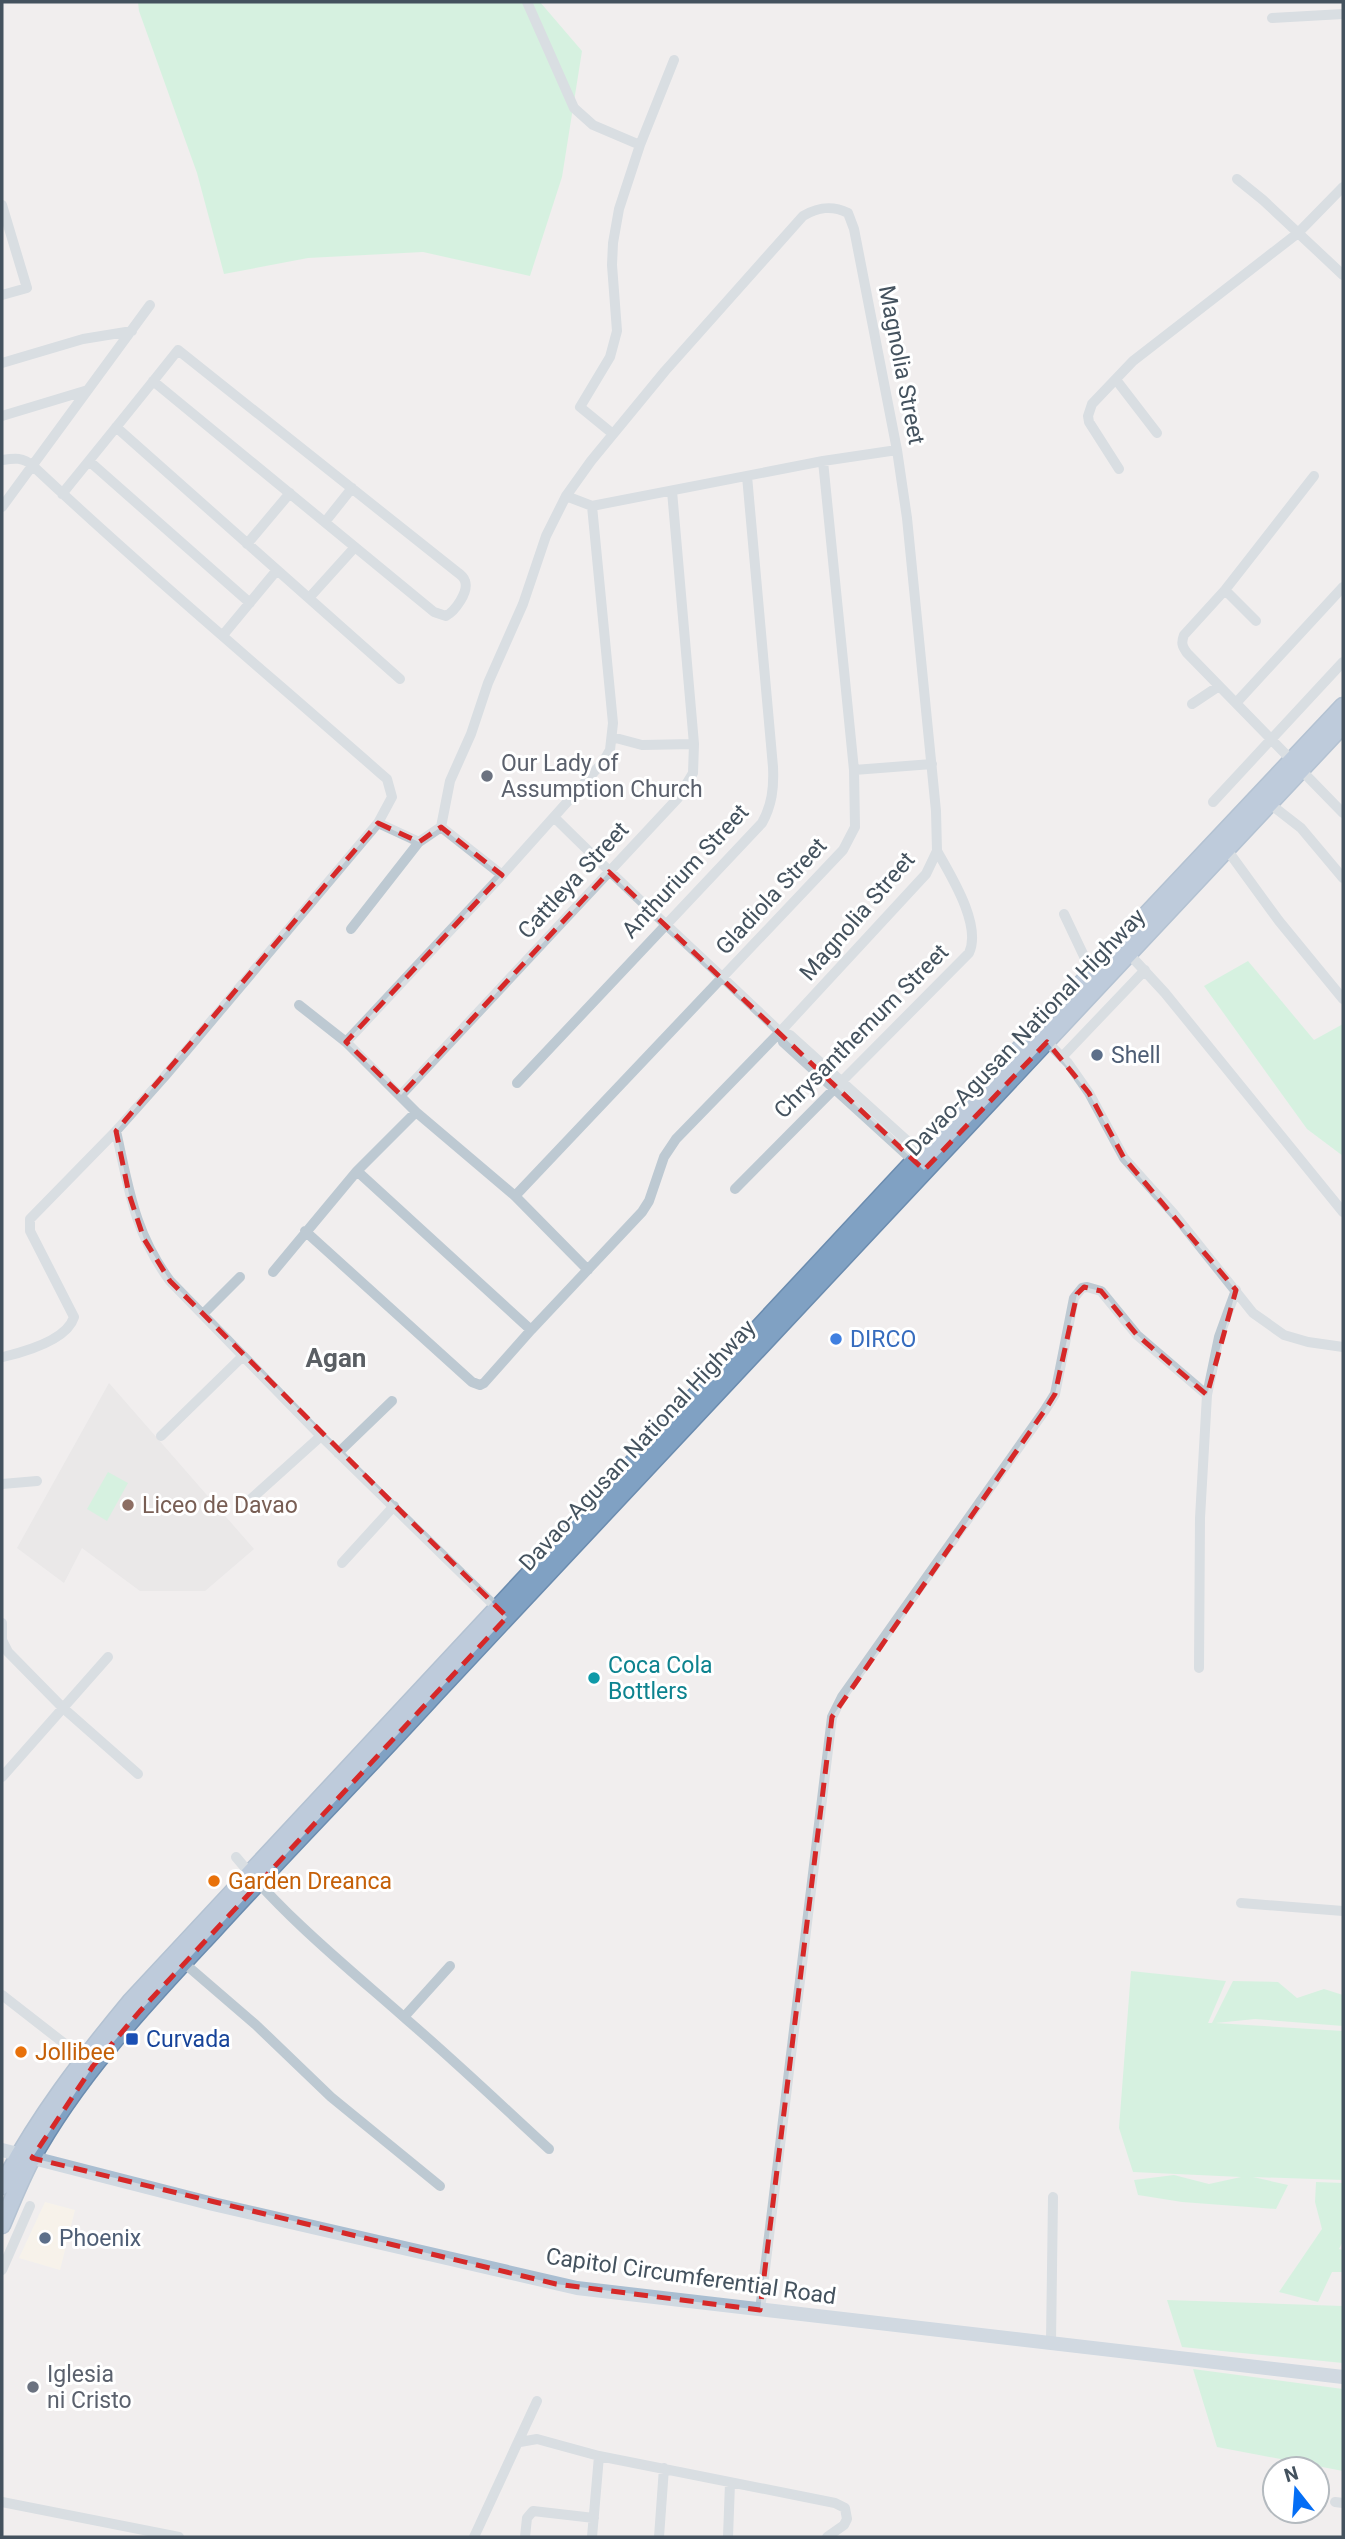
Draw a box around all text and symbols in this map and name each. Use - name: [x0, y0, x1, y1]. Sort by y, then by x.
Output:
- street label: Magnolia Street: [873, 283, 930, 447]
- place label: Our Lady of Assumption Church: [501, 750, 703, 803]
- marker: Our Lady of Assumption Church: [479, 768, 495, 784]
- street label: Anthurium Street: [616, 799, 754, 944]
- street label: Cattleya Street: [512, 816, 634, 944]
- street label: Gladiola Street: [710, 832, 832, 960]
- street label: Magnolia Street: [794, 847, 921, 986]
- street label: Davao-Agusan National Highway: [900, 903, 1151, 1162]
- street label: Chrysanthemum Street: [769, 939, 954, 1124]
- place label: Shell: [1111, 1042, 1161, 1069]
- marker: Shell: [1089, 1047, 1105, 1063]
- street label: Davao-Agusan National Highway: [514, 1314, 761, 1577]
- place label: DIRCO: [850, 1326, 916, 1353]
- marker: DIRCO: [828, 1331, 844, 1347]
- district label: Agan: [306, 1343, 366, 1373]
- place label: Liceo de Davao: [142, 1492, 298, 1519]
- marker: Liceo de Davao: [120, 1497, 136, 1513]
- place label: Coca Cola Bottlers: [608, 1652, 713, 1705]
- marker: Coca Cola Bottlers: [586, 1670, 602, 1686]
- place label: Garden Dreanca: [228, 1868, 392, 1895]
- marker: Garden Dreanca: [206, 1873, 222, 1889]
- place label: Curvada: [146, 2026, 231, 2053]
- marker: Curvada: [124, 2031, 140, 2047]
- place label: Jollibee: [35, 2039, 115, 2066]
- marker: Jollibee: [13, 2044, 29, 2060]
- place label: Phoenix: [59, 2225, 141, 2252]
- marker: Phoenix: [37, 2230, 53, 2246]
- street label: Capitol Circumferential Road: [544, 2243, 838, 2310]
- place label: Iglesia ni Cristo: [47, 2361, 132, 2414]
- marker: Iglesia ni Cristo: [25, 2379, 41, 2395]
- north arrow: [1261, 2455, 1331, 2525]
- text: N: [1281, 2461, 1301, 2487]

